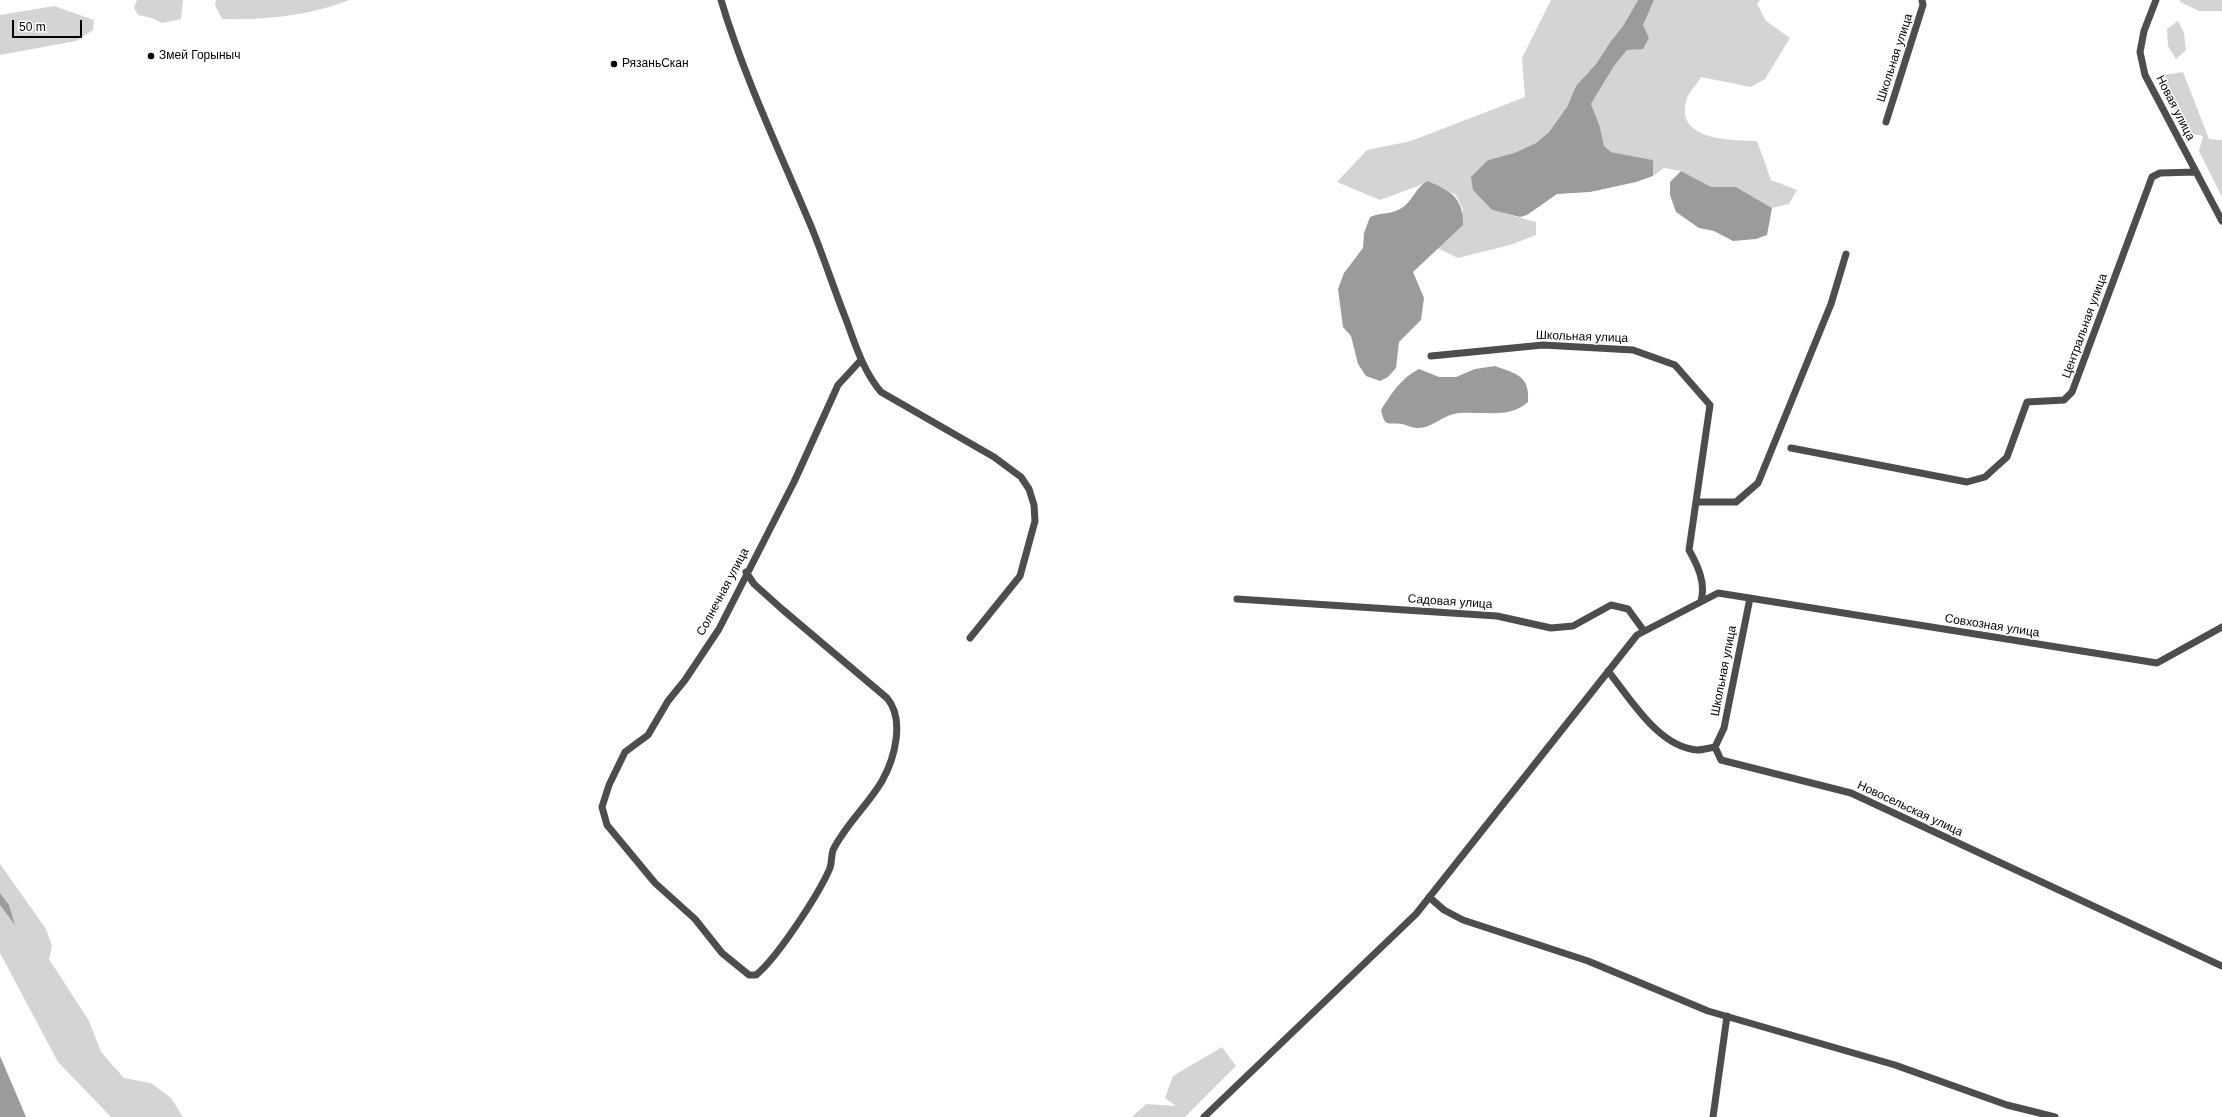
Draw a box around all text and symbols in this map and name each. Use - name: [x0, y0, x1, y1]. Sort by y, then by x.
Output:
- scale bar: [14, 12, 84, 38]
- street label: Школьная улица: [1874, 12, 1916, 104]
- text: 50 m: [19, 20, 46, 34]
- place label: Змей Горыныч: [159, 49, 240, 63]
- marker: Змей Горыныч: [146, 51, 156, 61]
- place label: РязаньСкан: [622, 57, 689, 71]
- marker: РязаньСкан: [609, 59, 619, 69]
- street label: Новая улица: [2152, 73, 2198, 143]
- street label: Центральная улица: [2059, 272, 2111, 380]
- street label: Школьная улица: [1536, 328, 1628, 346]
- street label: Солнечная улица: [694, 546, 752, 638]
- street label: Садовая улица: [1407, 592, 1493, 612]
- street label: Совхозная улица: [1944, 611, 2040, 641]
- street label: Школьная улица: [1708, 624, 1740, 718]
- street label: Новосельская улица: [1855, 778, 1965, 840]

